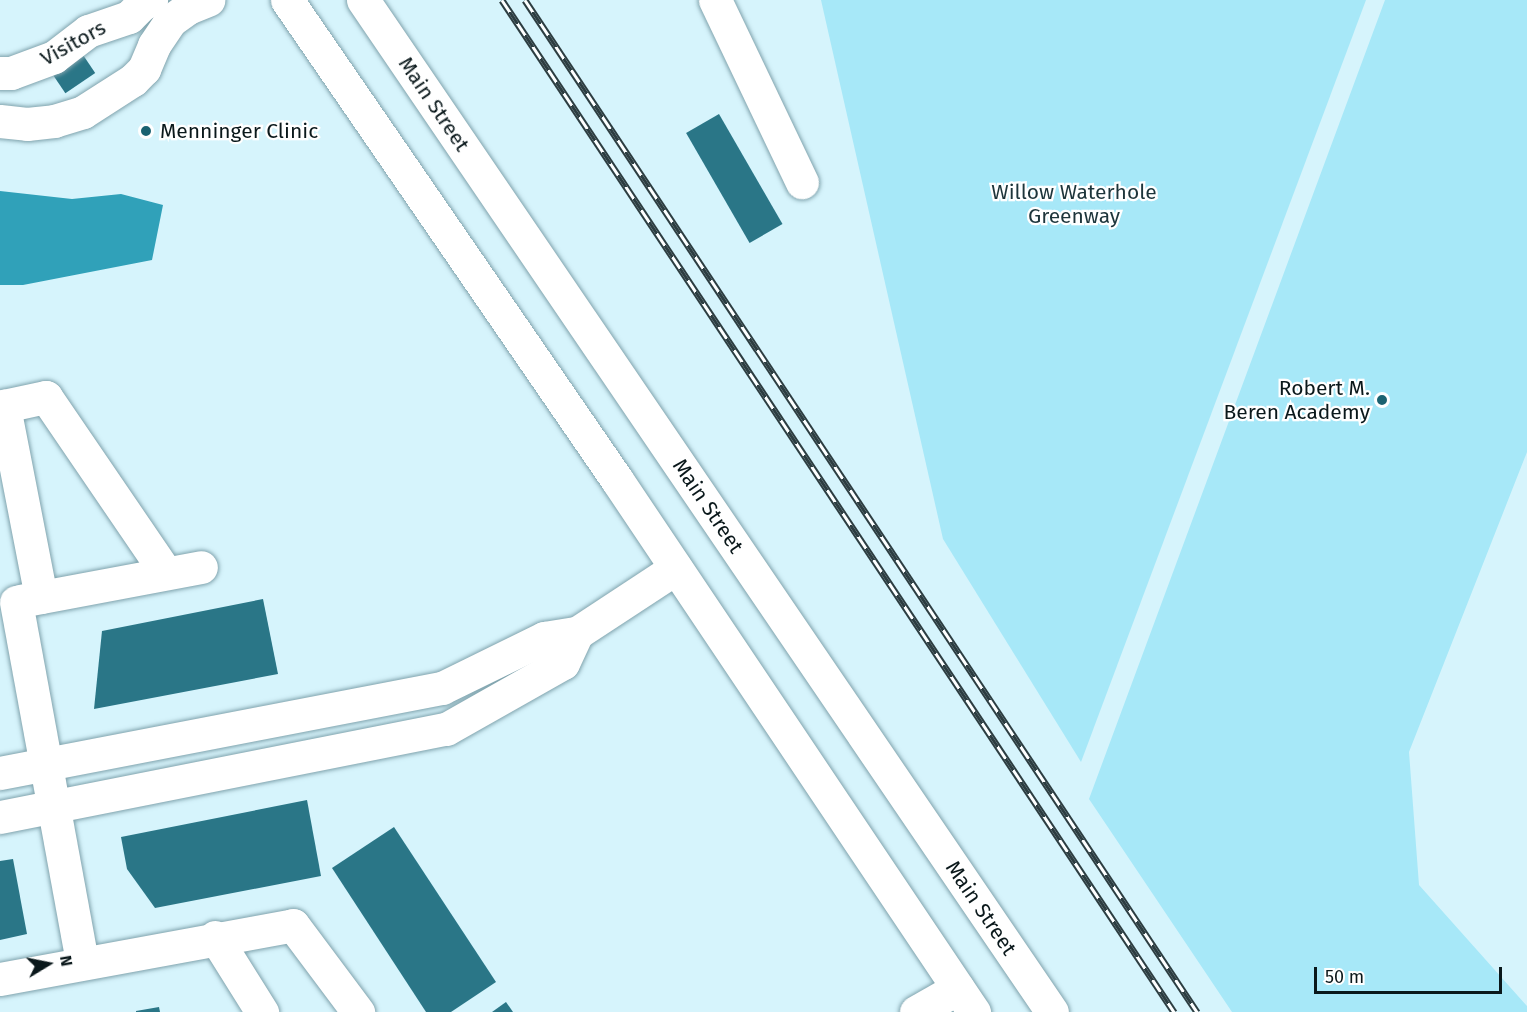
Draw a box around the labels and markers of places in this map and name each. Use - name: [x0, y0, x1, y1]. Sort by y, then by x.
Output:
- place label: Menninger Clinic: [160, 118, 318, 144]
- marker: Menninger Clinic: [137, 122, 155, 140]
- place label: Robert M. Beren Academy: [1224, 375, 1370, 425]
- marker: Robert M. Beren Academy: [1375, 393, 1389, 407]

